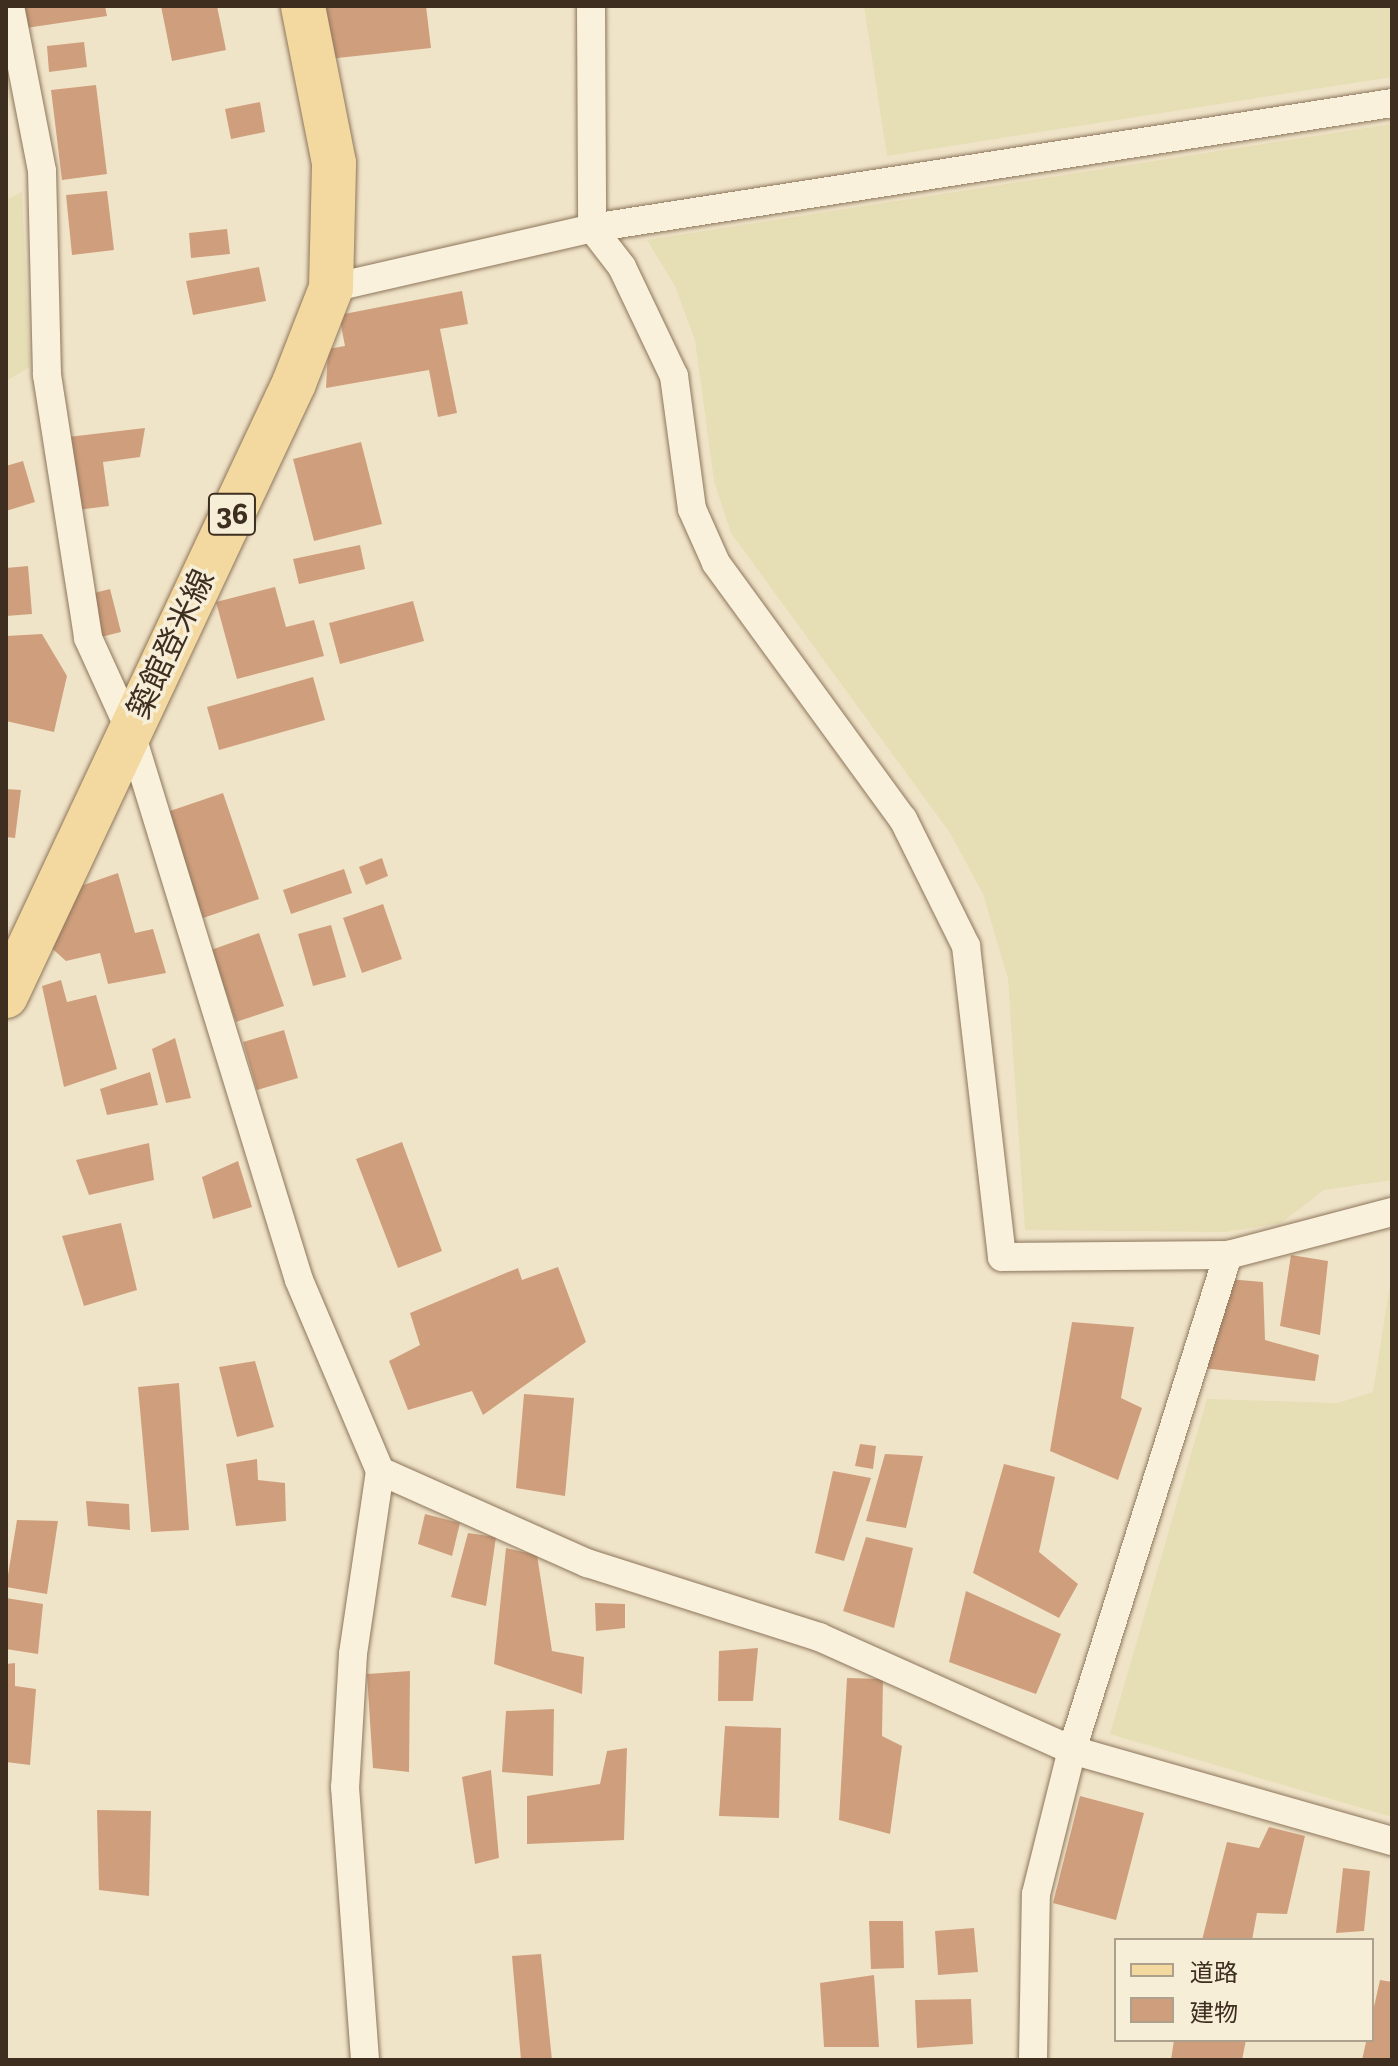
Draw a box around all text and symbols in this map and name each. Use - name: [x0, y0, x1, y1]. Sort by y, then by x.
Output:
- road number: 36: [206, 488, 258, 540]
- street label: 築館登米線: [120, 563, 222, 725]
- legend: [1114, 1938, 1374, 2042]
- text: 道路: [1190, 1958, 1238, 1987]
- text: 建物: [1190, 1998, 1238, 2027]

